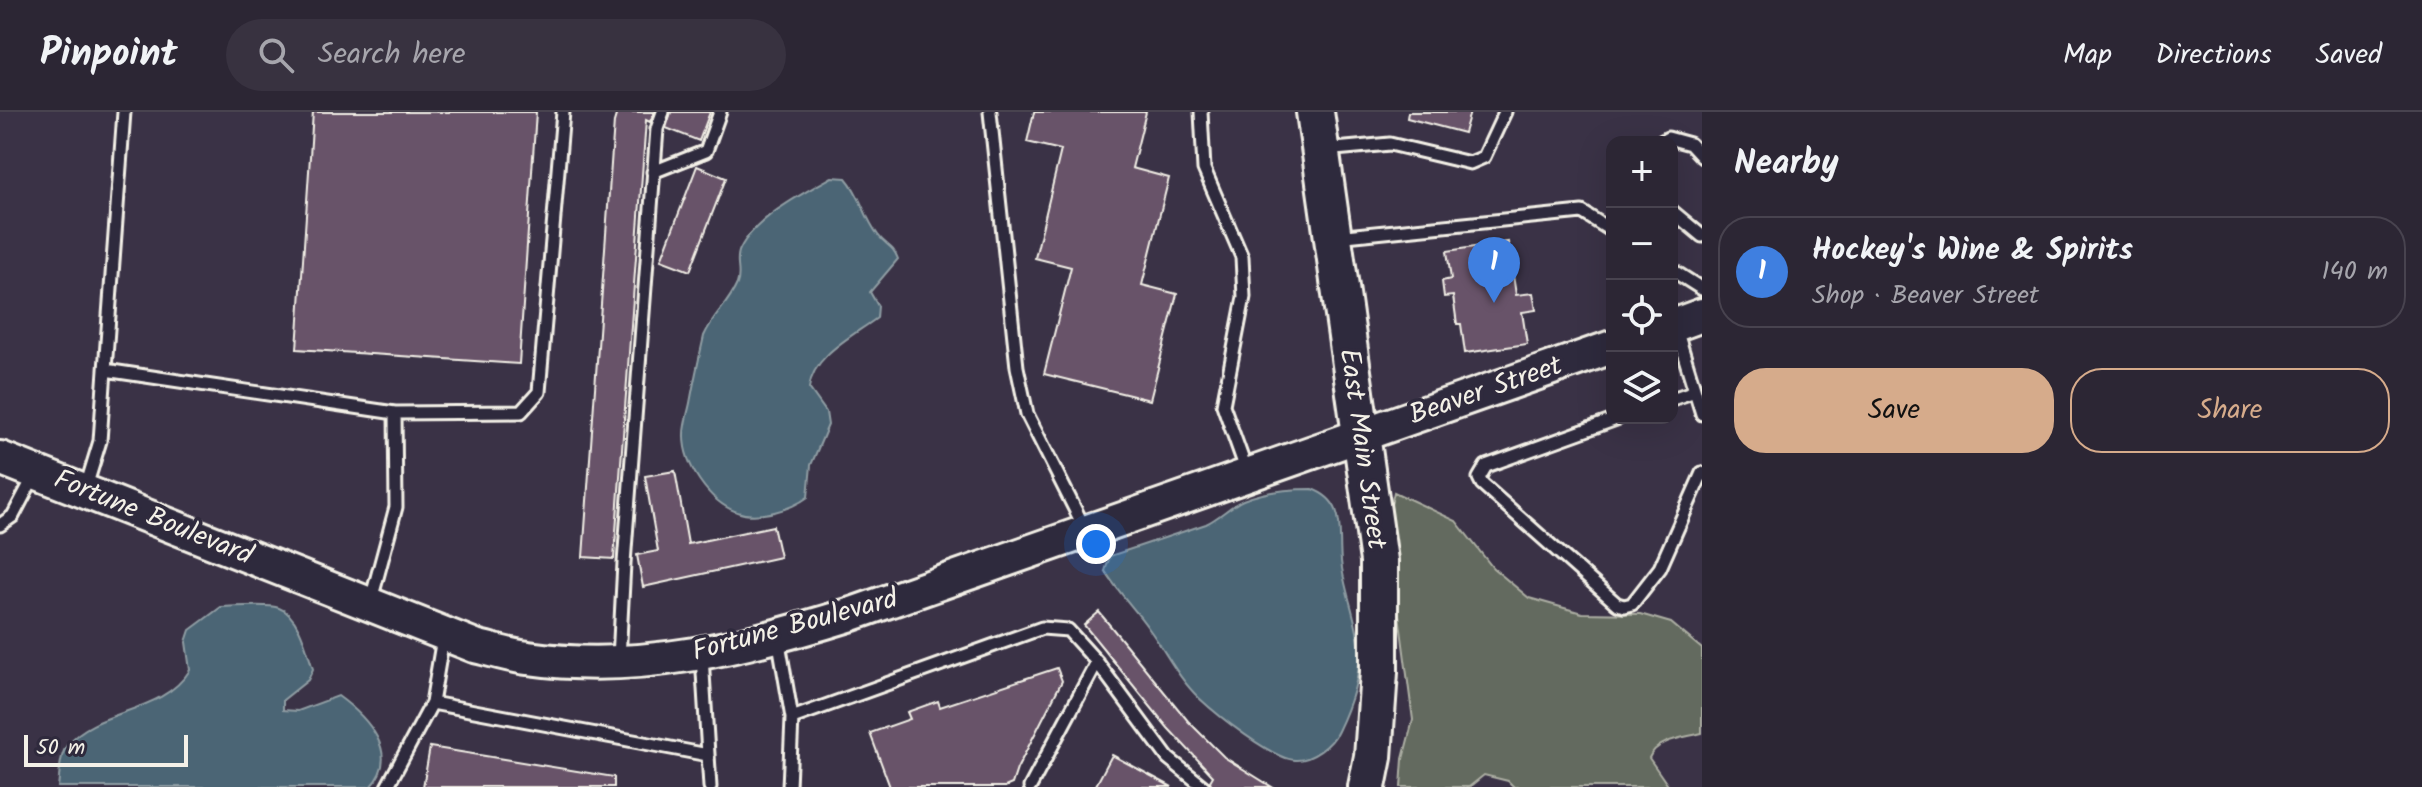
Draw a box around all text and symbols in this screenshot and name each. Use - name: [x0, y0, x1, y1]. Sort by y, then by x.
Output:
- search box: [226, 19, 786, 91]
- text: Pinpoint: [40, 25, 178, 85]
- text: Search here: [318, 31, 466, 79]
- icon: search: [254, 33, 298, 77]
- text: Map: [2063, 33, 2112, 78]
- text: Directions: [2156, 33, 2272, 78]
- text: Saved: [2316, 33, 2382, 78]
- map controls: [1606, 136, 1678, 424]
- button: +: [1606, 136, 1678, 208]
- text: Nearby: [1734, 137, 1839, 191]
- button: −: [1606, 208, 1678, 280]
- text: Hockey's Wine & Spirits: [1812, 227, 2133, 275]
- pin: 1: [1468, 237, 1520, 303]
- text: 1: [1758, 251, 1766, 293]
- text: 140 m: [2321, 251, 2388, 293]
- text: Shop · Beaver Street: [1812, 275, 2039, 317]
- button: locate: [1606, 280, 1678, 352]
- street label: Beaver Street: [1403, 343, 1570, 438]
- street label: East Main Street: [1326, 346, 1399, 554]
- button: layers: [1606, 352, 1678, 424]
- button: Save: [1734, 368, 2054, 453]
- button: Share: [2070, 368, 2390, 453]
- street label: Fortune Boulevard: [47, 458, 260, 579]
- your location: [1076, 524, 1116, 564]
- street label: Fortune Boulevard: [687, 577, 904, 675]
- scale bar: [24, 731, 188, 767]
- text: 50 m: [36, 731, 85, 766]

